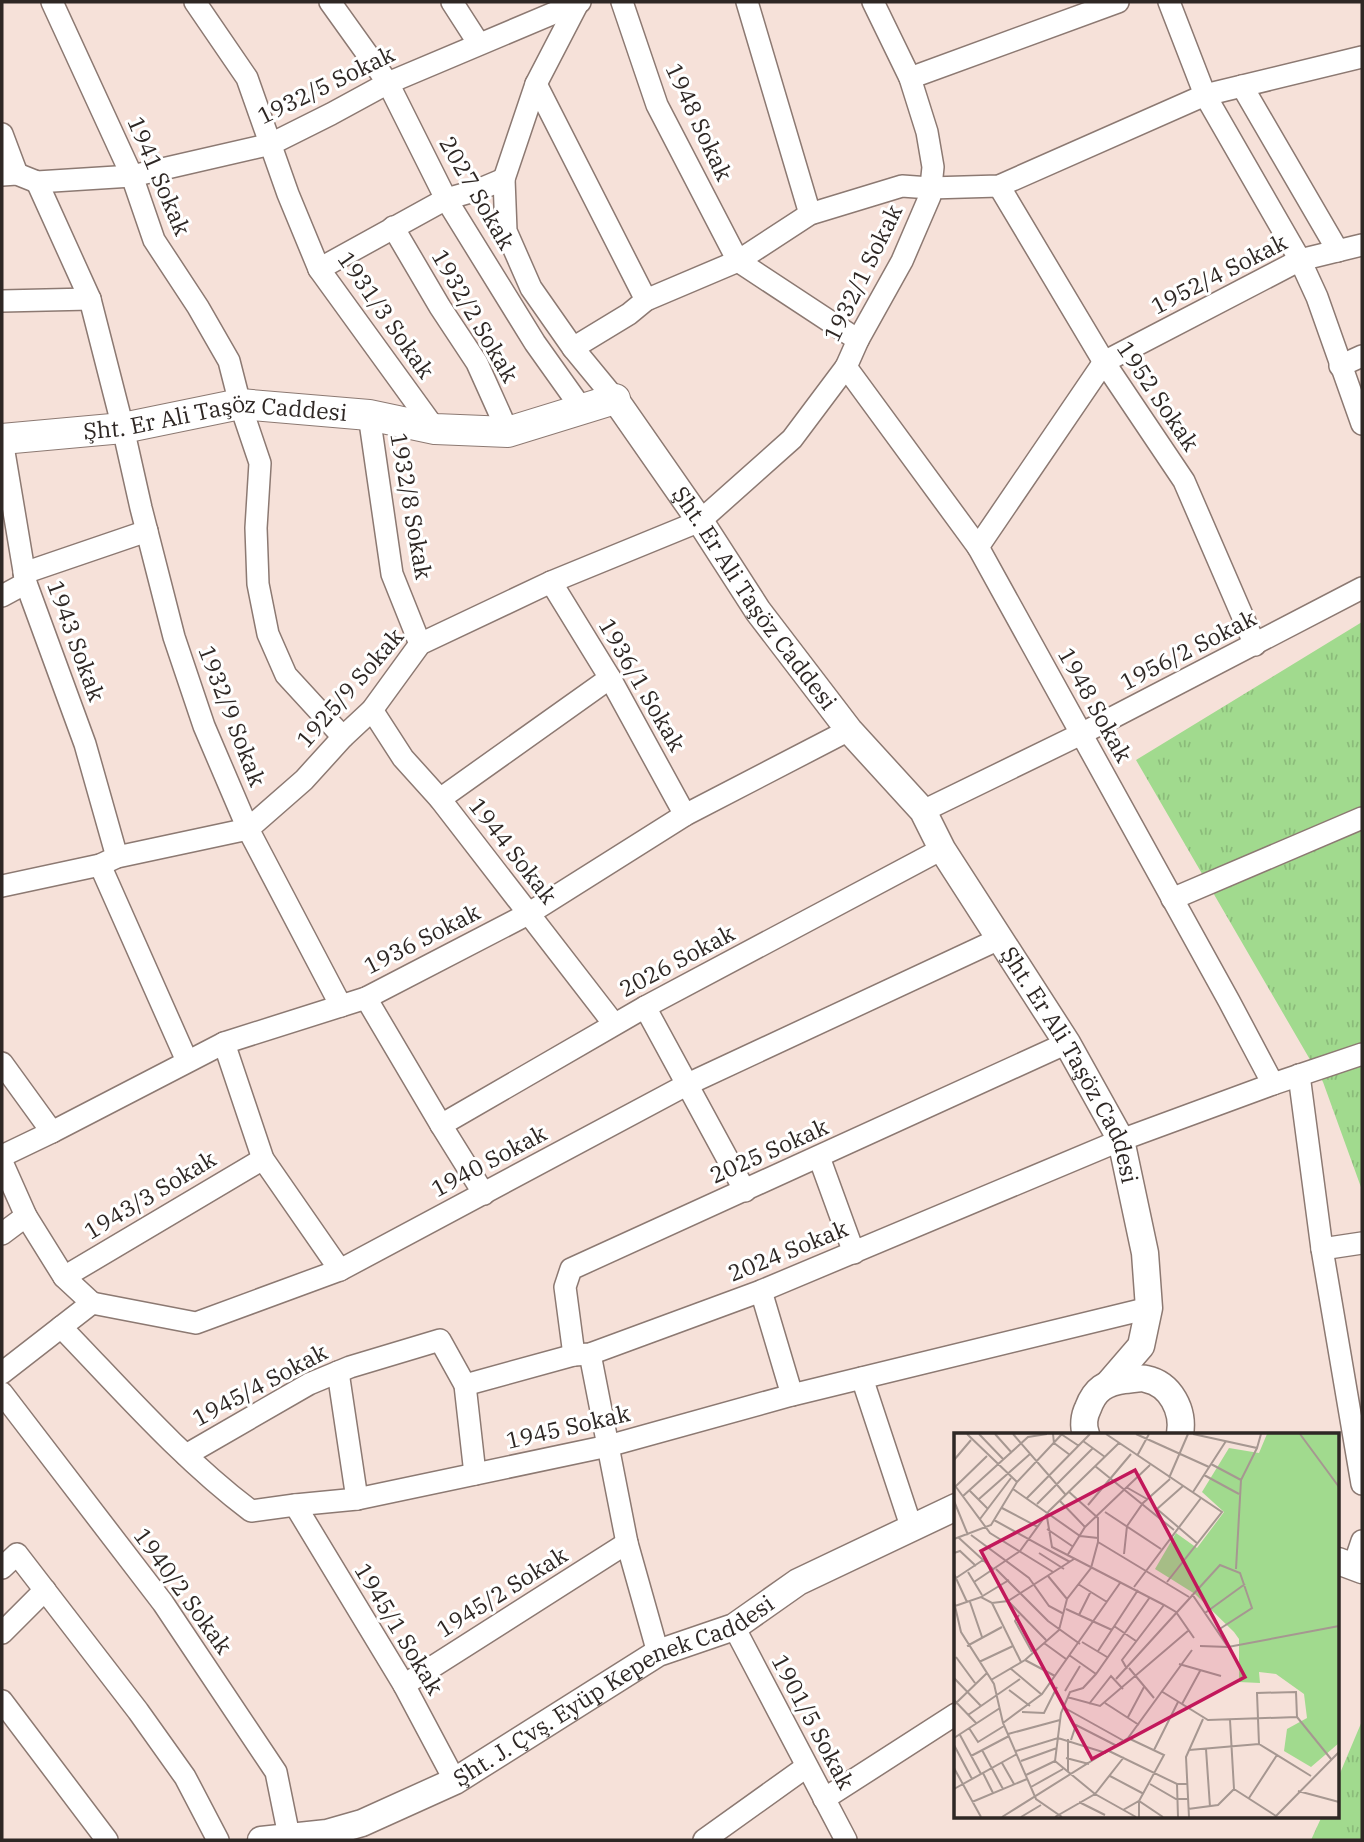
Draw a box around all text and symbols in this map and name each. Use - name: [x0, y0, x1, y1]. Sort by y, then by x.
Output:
- street label: 1932/5 Sokak: [252, 38, 399, 130]
- street label: 1948 Sokak: [660, 58, 740, 186]
- street label: 1941 Sokak: [121, 112, 199, 240]
- street label: 2027 Sokak: [433, 130, 523, 255]
- street label: 1932/1 Sokak: [816, 199, 908, 346]
- street label: 1952/4 Sokak: [1145, 226, 1292, 320]
- street label: 1932/2 Sokak: [426, 244, 526, 388]
- street label: 1931/3 Sokak: [332, 245, 442, 384]
- street label: 1952 Sokak: [1111, 335, 1207, 457]
- street label: Şht. Er Ali Taşöz Caddesi: [82, 387, 348, 446]
- street label: 1932/8 Sokak: [384, 430, 440, 582]
- street label: Şht. Er Ali Taşöz Caddesi: [666, 480, 844, 715]
- street label: 1943 Sokak: [41, 576, 113, 706]
- street label: 1956/2 Sokak: [1114, 602, 1261, 696]
- street label: 1936/1 Sokak: [593, 613, 693, 757]
- street label: 1925/9 Sokak: [289, 621, 410, 753]
- street label: 1932/9 Sokak: [192, 641, 274, 791]
- street label: 1948 Sokak: [1052, 642, 1140, 768]
- street label: 1944 Sokak: [463, 791, 565, 910]
- street label: 1936 Sokak: [358, 896, 485, 980]
- street label: 2026 Sokak: [614, 917, 740, 1003]
- street label: Şht. Er Ali Taşöz Caddesi: [995, 940, 1146, 1186]
- street label: 2025 Sokak: [705, 1110, 833, 1190]
- street label: 1940 Sokak: [426, 1117, 552, 1203]
- street label: 1943/3 Sokak: [78, 1143, 221, 1245]
- street label: 2024 Sokak: [723, 1212, 852, 1288]
- street label: 1945/4 Sokak: [187, 1336, 333, 1432]
- street label: 1945 Sokak: [503, 1397, 633, 1455]
- inset map: [954, 1433, 1340, 1818]
- street label: 1940/2 Sokak: [128, 1521, 240, 1660]
- street label: 1945/2 Sokak: [430, 1539, 573, 1643]
- street label: 1945/1 Sokak: [349, 1557, 451, 1700]
- street label: Şht. J. Çvş. Eyüp Kepenek Caddesi: [447, 1588, 779, 1793]
- street label: 1901/5 Sokak: [766, 1649, 862, 1795]

